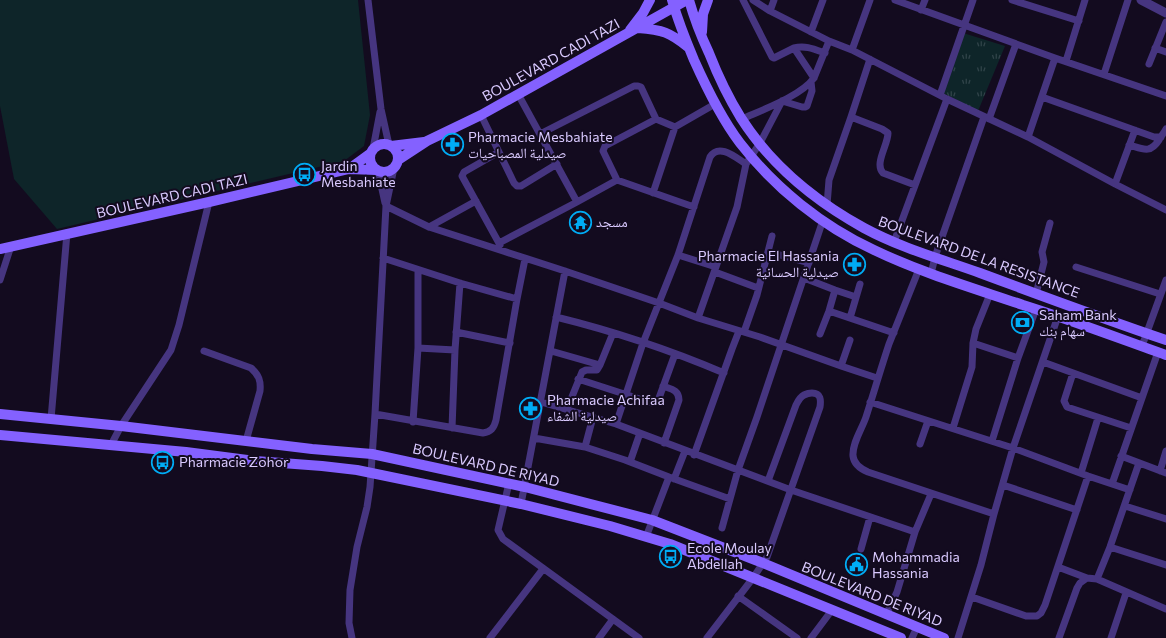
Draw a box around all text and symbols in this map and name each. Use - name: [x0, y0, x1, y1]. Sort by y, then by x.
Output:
- street label: BOULEVARD CADI TAZI: [479, 15, 622, 104]
- place label: Pharmacie Mesbahiate صيدلية المصباحيات: [468, 128, 613, 161]
- pharmacy icon: Pharmacie Mesbahiate صيدلية المصباحيات: [440, 133, 464, 157]
- place label: Jardin Mesbahiate: [321, 157, 396, 190]
- bus stop icon: Jardin Mesbahiate: [293, 162, 317, 186]
- street label: BOULEVARD CADI TAZI: [95, 170, 249, 221]
- temple icon: مسجد: [568, 210, 592, 234]
- street label: BOULEVARD DE LA RESISTANCE: [876, 212, 1082, 301]
- place label: مسجد: [596, 213, 628, 230]
- place label: Pharmacie El Hassania صيدلية الحسانية: [698, 247, 839, 280]
- pharmacy icon: Pharmacie El Hassania صيدلية الحسانية: [843, 252, 867, 276]
- place label: Saham Bank سهام بنك: [1039, 306, 1117, 341]
- bank icon: Saham Bank سهام بنك: [1011, 311, 1035, 335]
- place label: Pharmacie Achifaa صيدلية الشفاء: [547, 391, 665, 424]
- pharmacy icon: Pharmacie Achifaa صيدلية الشفاء: [519, 396, 543, 420]
- street label: BOULEVARD DE RIYAD: [411, 439, 561, 490]
- bus stop icon: Pharmacie Zohor: [151, 450, 175, 474]
- place label: Pharmacie Zohor: [179, 453, 289, 470]
- place label: Ecole Moulay Abdellah: [687, 539, 772, 572]
- bus stop icon: Ecole Moulay Abdellah: [659, 544, 683, 568]
- place label: Mohammadia Hassania: [872, 548, 960, 581]
- public building icon: Mohammadia Hassania: [844, 553, 868, 577]
- street label: BOULEVARD DE RIYAD: [799, 558, 945, 630]

